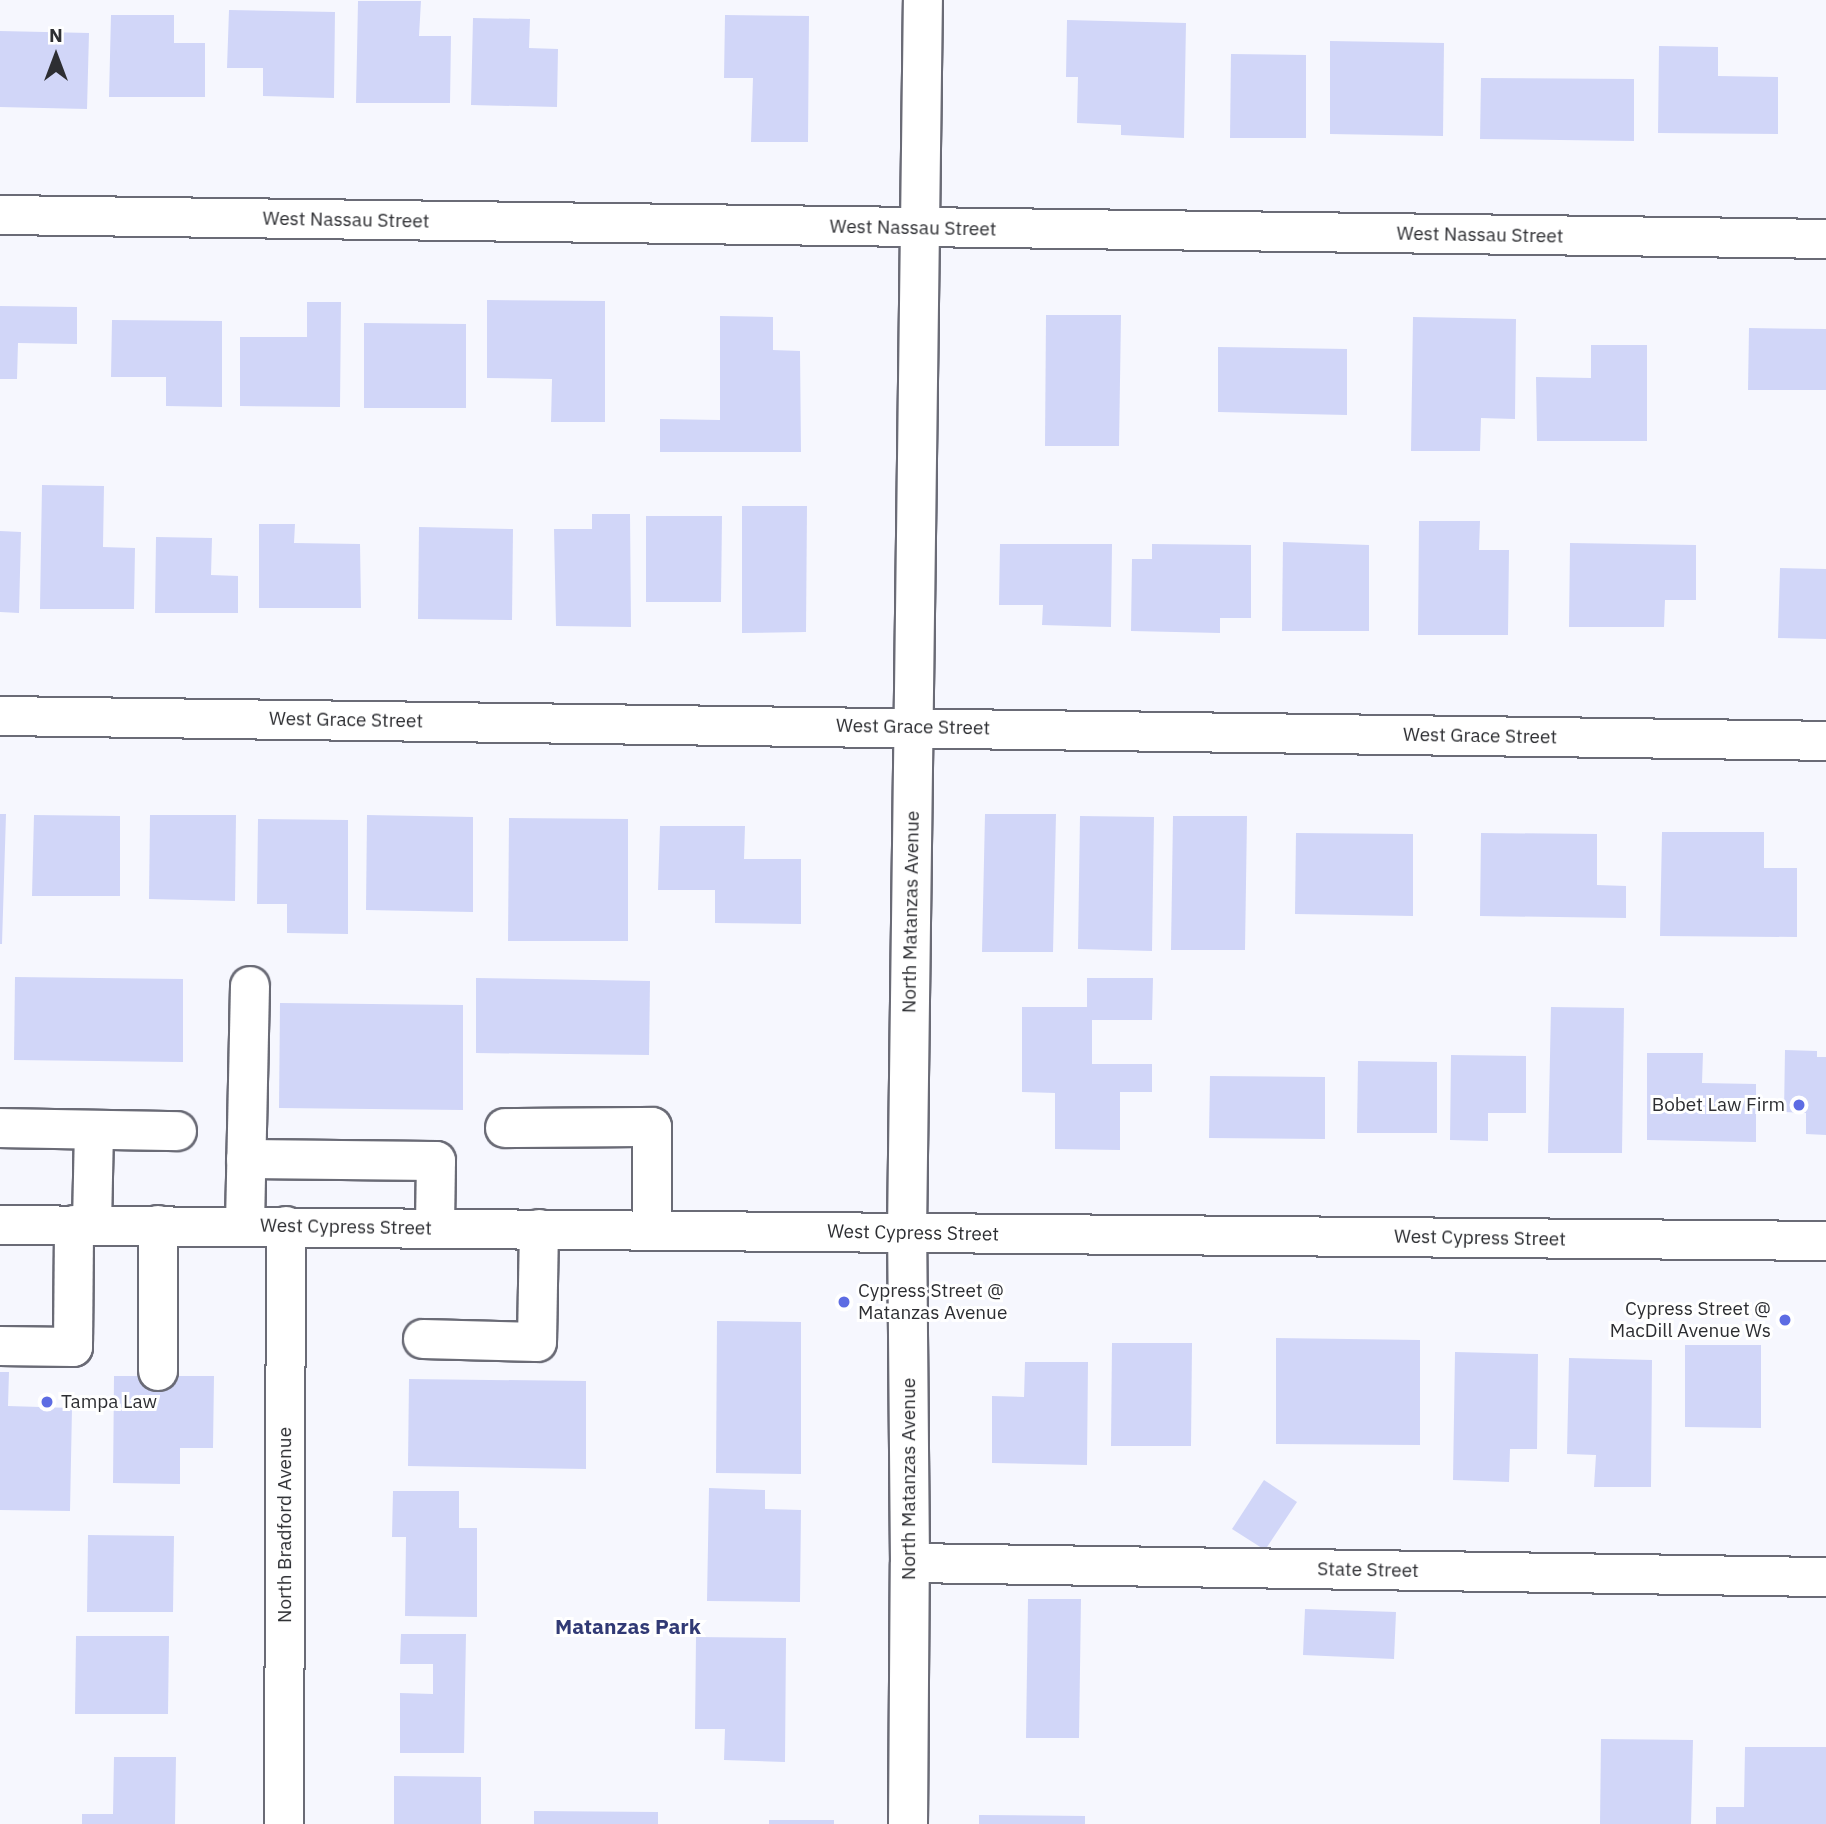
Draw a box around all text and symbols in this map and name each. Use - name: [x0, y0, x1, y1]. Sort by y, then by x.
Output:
- north arrow: [21, 21, 91, 91]
- text: N: [49, 23, 63, 47]
- street label: West Nassau Street: [262, 207, 430, 233]
- street label: West Nassau Street: [829, 215, 997, 241]
- street label: West Nassau Street: [1396, 222, 1564, 248]
- street label: West Grace Street: [269, 707, 423, 733]
- street label: West Grace Street: [836, 714, 990, 740]
- street label: West Grace Street: [1403, 723, 1557, 749]
- street label: North Matanzas Avenue: [898, 811, 924, 1013]
- place label: Bobet Law Firm: [1652, 1094, 1785, 1116]
- marker: Bobet Law Firm: [1791, 1097, 1807, 1113]
- street label: West Cypress Street: [260, 1214, 432, 1240]
- street label: West Cypress Street: [827, 1220, 999, 1246]
- street label: West Cypress Street: [1394, 1225, 1566, 1251]
- place label: Cypress Street @ Matanzas Avenue: [858, 1280, 1007, 1324]
- marker: Cypress Street @ Matanzas Avenue: [836, 1294, 852, 1310]
- place label: Cypress Street @ MacDill Avenue Ws: [1610, 1298, 1771, 1342]
- marker: Cypress Street @ MacDill Avenue Ws: [1777, 1312, 1793, 1328]
- street label: North Matanzas Avenue: [898, 1378, 920, 1580]
- place label: Tampa Law: [61, 1391, 157, 1413]
- marker: Tampa Law: [39, 1394, 55, 1410]
- street label: North Bradford Avenue: [274, 1427, 296, 1623]
- street label: State Street: [1317, 1558, 1419, 1582]
- district label: Matanzas Park: [555, 1613, 701, 1639]

